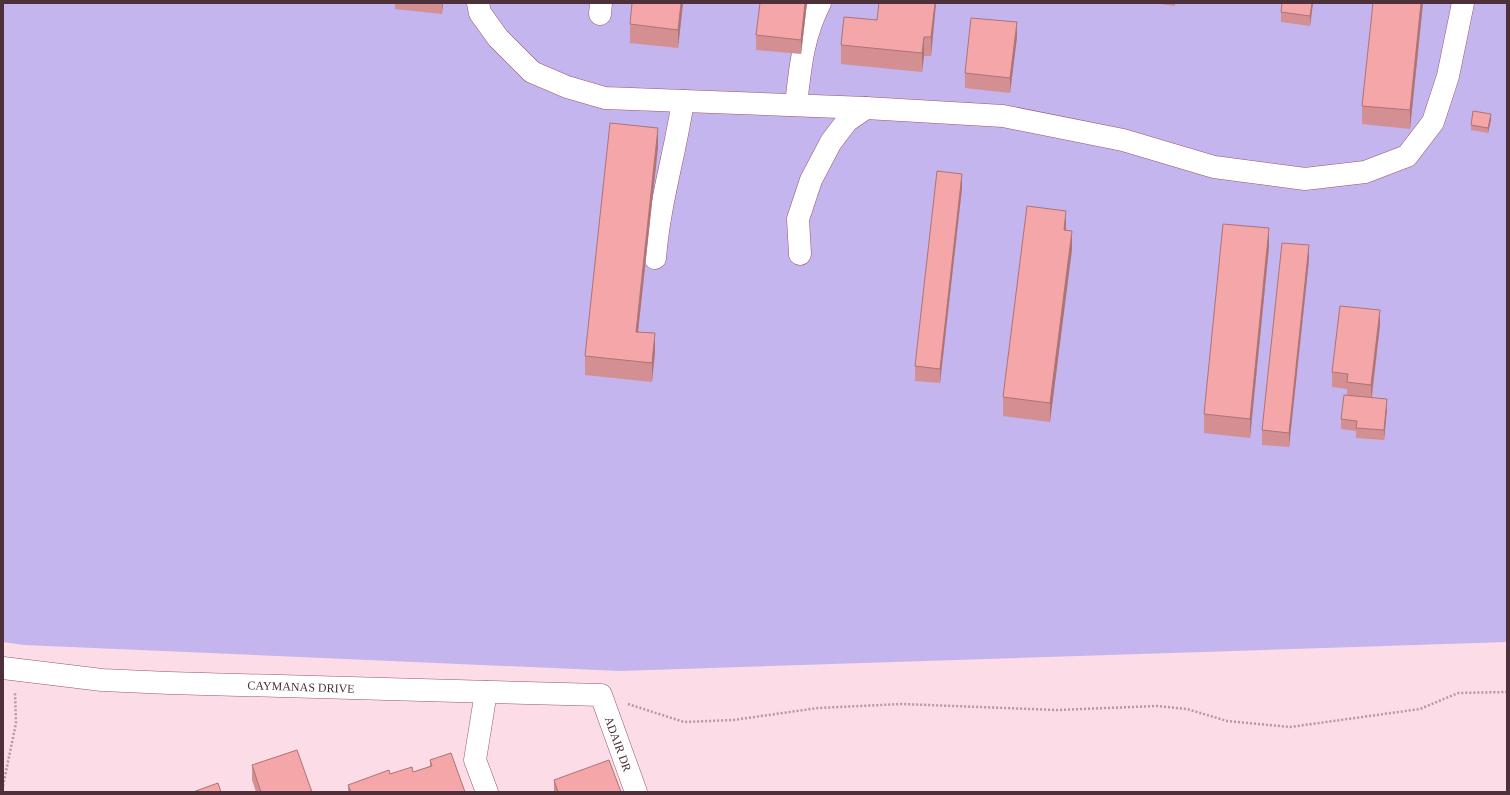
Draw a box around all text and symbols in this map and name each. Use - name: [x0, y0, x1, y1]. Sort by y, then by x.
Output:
- street label: CAYMANAS DRIVE: [247, 678, 355, 696]
- street label: ADAIR DR: [602, 715, 634, 773]

